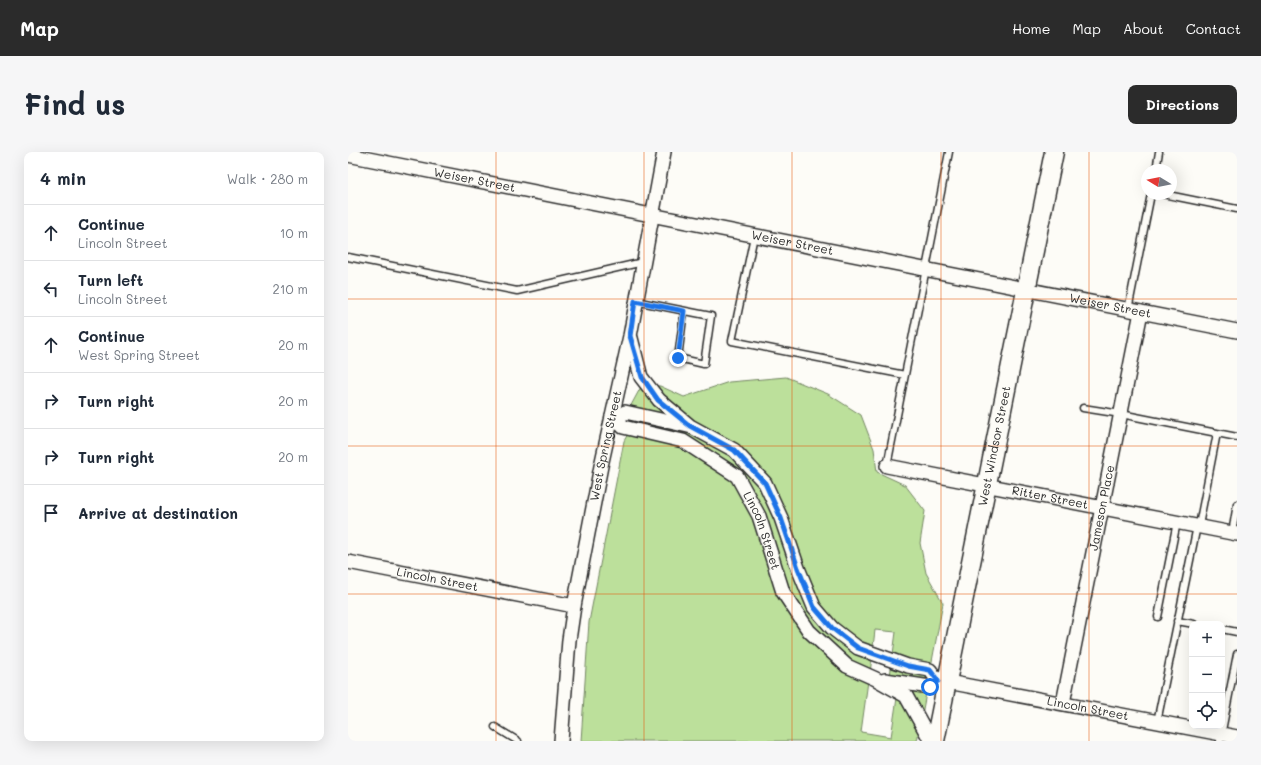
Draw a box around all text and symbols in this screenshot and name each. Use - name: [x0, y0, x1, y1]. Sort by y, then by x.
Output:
- text: Map: [20, 16, 59, 41]
- text: Home: [1012, 19, 1050, 38]
- text: Map: [1072, 19, 1101, 38]
- text: About: [1123, 19, 1164, 38]
- text: Contact: [1186, 19, 1241, 38]
- button: Directions: [1128, 85, 1237, 124]
- text: Find us: [24, 86, 125, 122]
- street label: Weiser Street: [432, 163, 517, 195]
- north arrow: [1141, 164, 1177, 200]
- text: 4 min: [40, 167, 86, 189]
- text: Walk · 280 m: [227, 170, 308, 187]
- text: Continue: [78, 214, 145, 234]
- icon: ahead: [40, 222, 62, 244]
- text: 10 m: [280, 224, 308, 241]
- street label: Weiser Street: [750, 226, 835, 258]
- text: Lincoln Street: [78, 234, 167, 251]
- text: Turn left: [78, 270, 143, 290]
- icon: left: [40, 278, 62, 300]
- text: 210 m: [272, 280, 308, 297]
- street label: Weiser Street: [1068, 289, 1153, 321]
- text: Lincoln Street: [78, 290, 167, 307]
- text: Continue: [78, 326, 145, 346]
- icon: ahead: [40, 334, 62, 356]
- text: 20 m: [278, 336, 308, 353]
- text: West Spring Street: [78, 346, 200, 363]
- route end: [669, 349, 687, 367]
- street label: West Windsor Street: [974, 384, 1014, 507]
- street label: West Spring Street: [585, 389, 625, 502]
- icon: right: [40, 390, 62, 412]
- text: Turn right: [78, 391, 155, 411]
- text: 20 m: [278, 392, 308, 409]
- icon: right: [40, 446, 62, 468]
- text: Turn right: [78, 447, 155, 467]
- text: 20 m: [278, 448, 308, 465]
- street label: Jameson Place: [1085, 463, 1117, 552]
- street label: Ritter Street: [1011, 481, 1090, 512]
- street label: Lincoln Street: [740, 488, 784, 571]
- icon: arrive: [40, 502, 62, 524]
- text: Arrive at destination: [78, 503, 238, 523]
- street label: Lincoln Street: [395, 563, 480, 594]
- map controls: [1189, 621, 1225, 729]
- button: +: [1189, 621, 1225, 657]
- button: −: [1189, 657, 1225, 693]
- route start: [921, 678, 939, 696]
- street label: Lincoln Street: [1046, 692, 1130, 723]
- button: locate: [1189, 693, 1225, 729]

